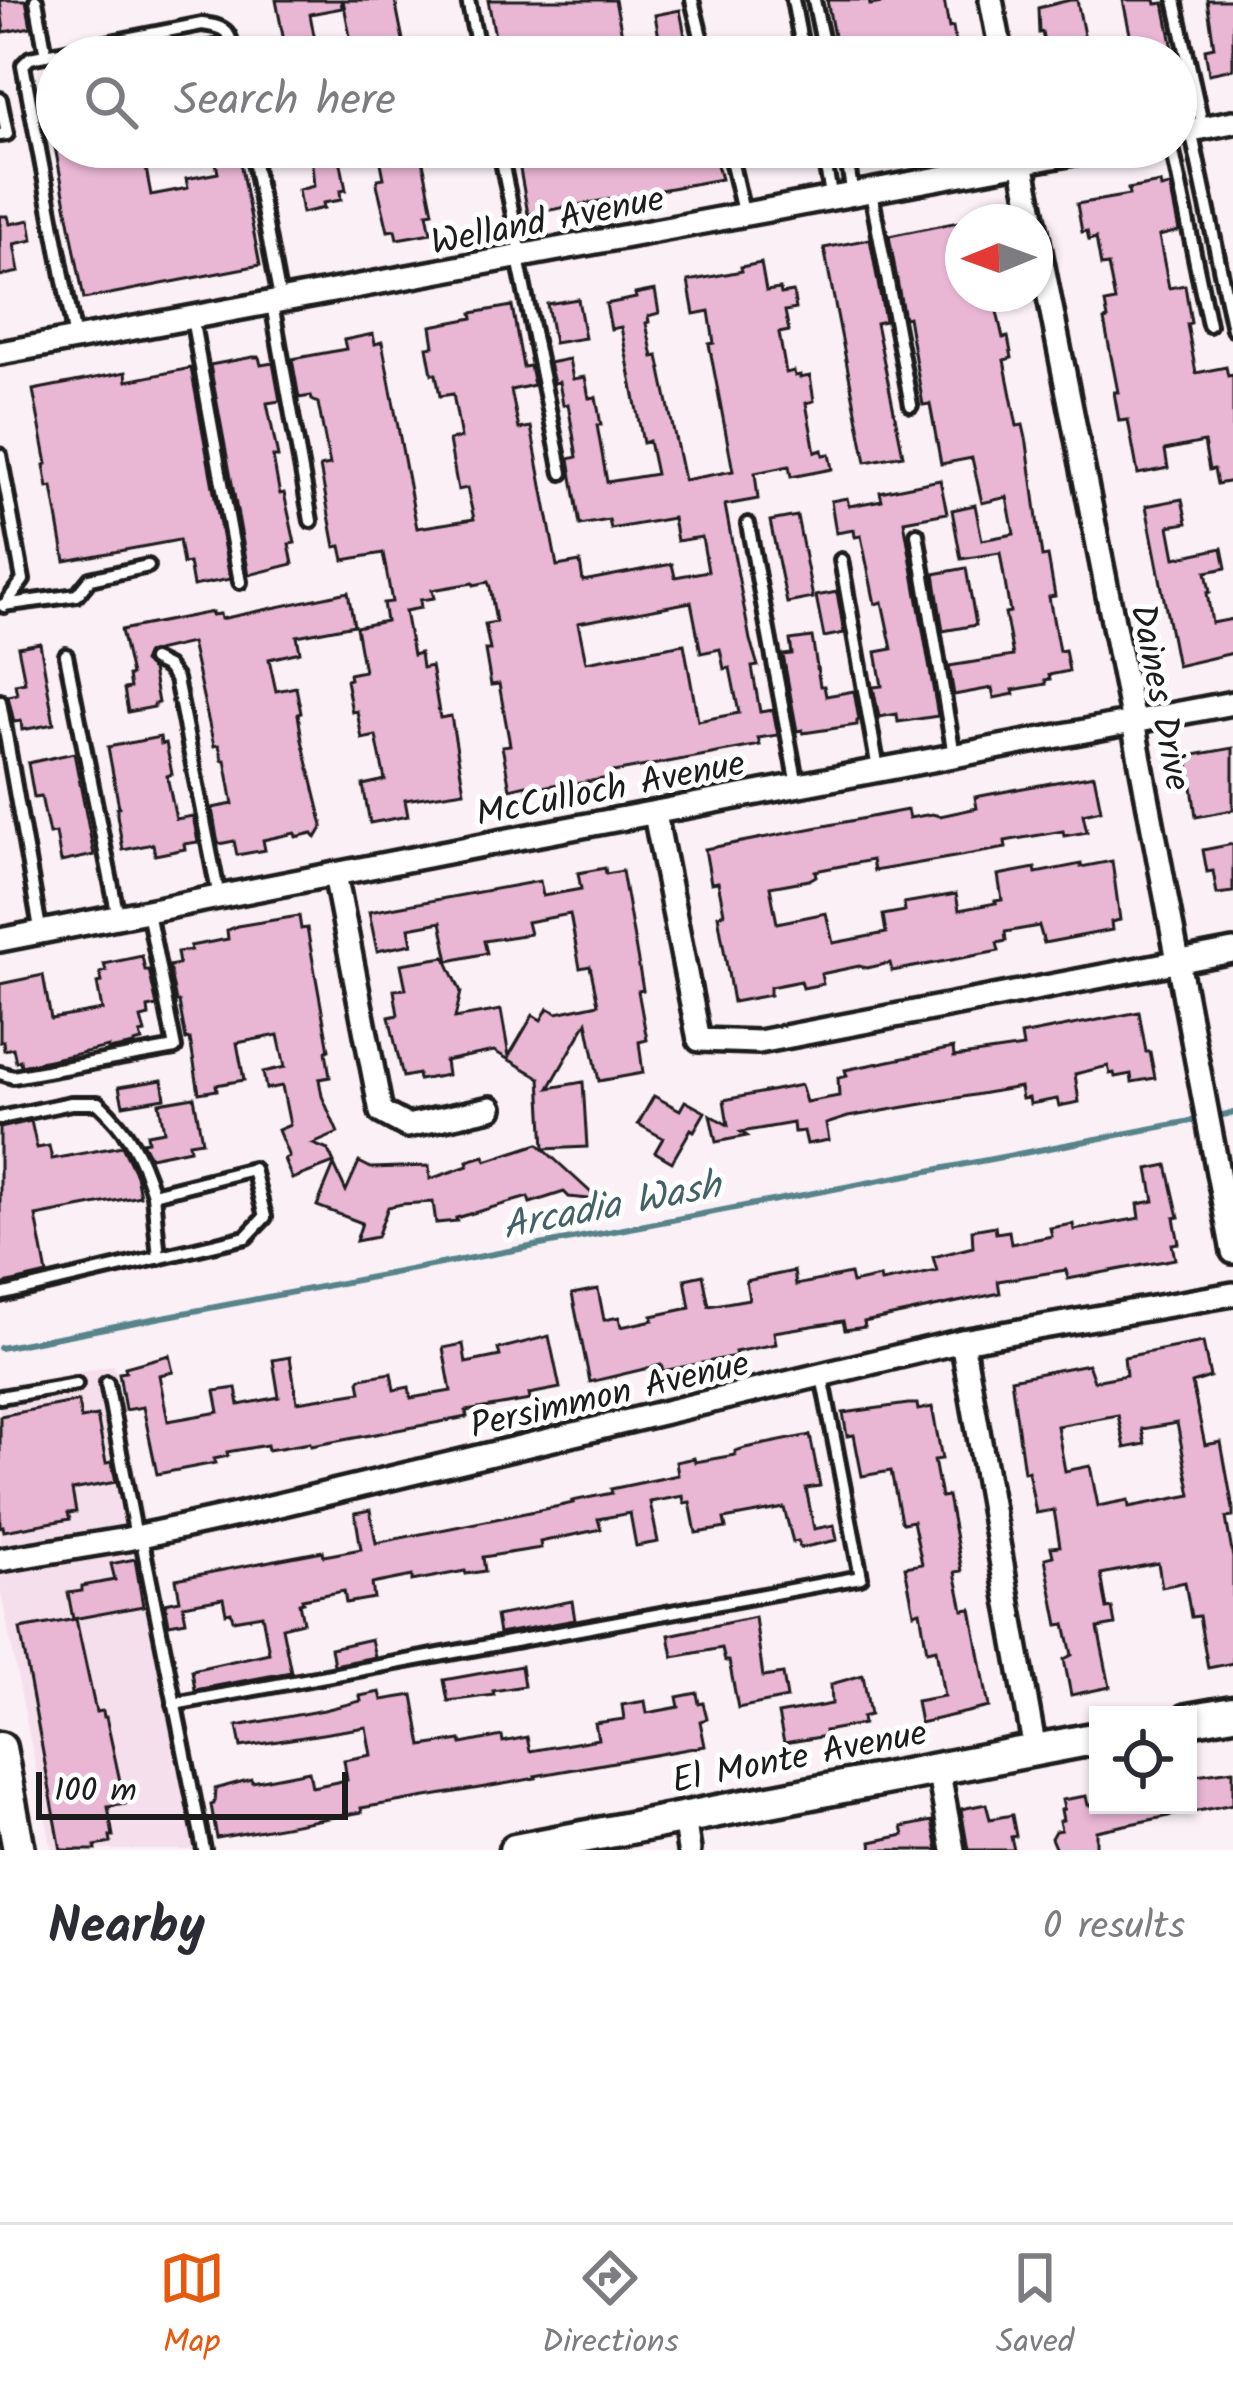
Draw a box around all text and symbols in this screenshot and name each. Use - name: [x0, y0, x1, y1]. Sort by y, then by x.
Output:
- search box: [36, 36, 1197, 168]
- text: Search here: [174, 66, 396, 138]
- icon: search: [78, 69, 144, 135]
- street label: Welland Avenue: [426, 172, 669, 273]
- north arrow: [945, 204, 1053, 312]
- street label: Daines Drive: [1113, 599, 1205, 796]
- street label: McCulloch Avenue: [471, 736, 750, 844]
- water label: Arcadia Wash: [497, 1156, 729, 1259]
- street label: Persimmon Avenue: [465, 1337, 755, 1456]
- street label: El Monte Avenue: [667, 1706, 932, 1811]
- map controls: [1089, 1706, 1197, 1814]
- button: locate: [1089, 1706, 1197, 1814]
- scale bar: [36, 1766, 348, 1819]
- text: 100 m: [54, 1766, 137, 1819]
- text: Nearby: [48, 1888, 205, 1969]
- text: 0 results: [1043, 1897, 1185, 1959]
- tab: Map: [159, 2245, 225, 2370]
- tab: Directions: [542, 2245, 679, 2370]
- tab: Saved: [996, 2245, 1074, 2370]

